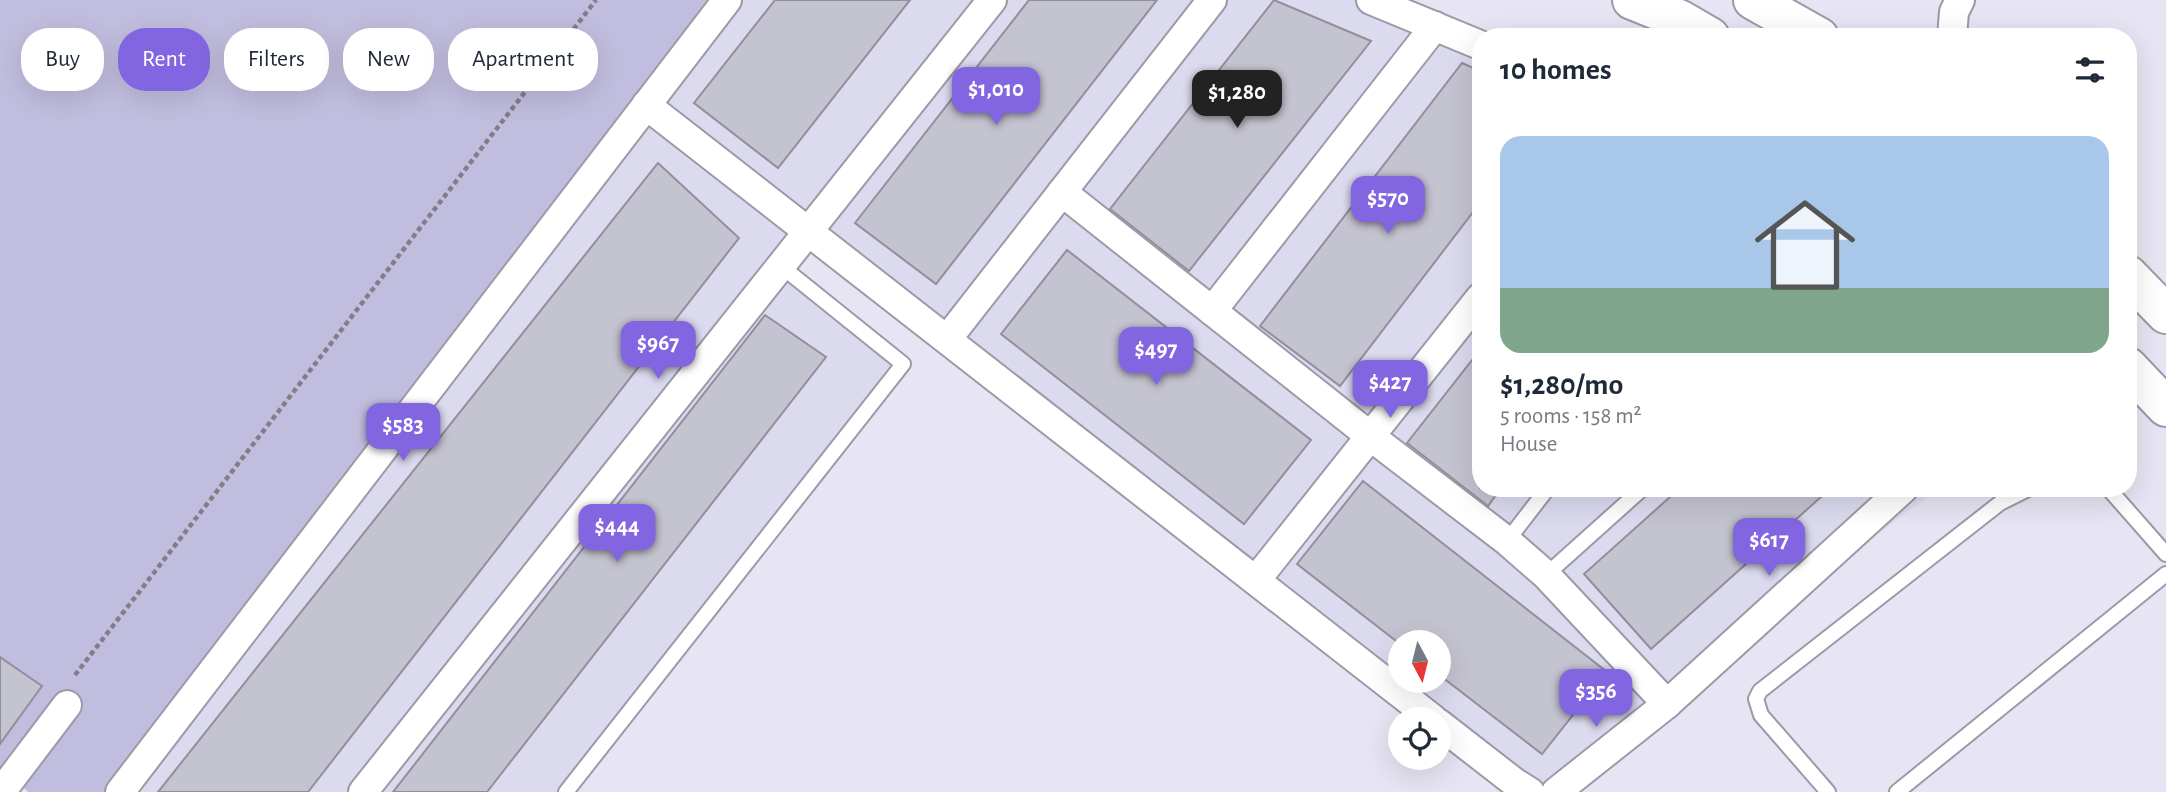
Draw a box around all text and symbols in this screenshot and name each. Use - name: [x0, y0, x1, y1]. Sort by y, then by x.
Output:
- chip: Buy: [21, 28, 104, 91]
- chip: Rent: [118, 28, 210, 91]
- chip: Filters: [224, 28, 329, 91]
- chip: New: [343, 28, 434, 91]
- chip: Apartment: [448, 28, 598, 91]
- icon: filters: [2071, 51, 2109, 89]
- text: 10 homes: [1500, 55, 1611, 85]
- pin: $1,010: [939, 68, 1053, 127]
- pin: $1,280: [1180, 71, 1294, 130]
- text: $1,010: [968, 78, 1024, 101]
- text: $1,280: [1208, 81, 1266, 104]
- pin: $570: [1347, 176, 1429, 236]
- icon: home: [1742, 182, 1868, 308]
- text: $570: [1367, 187, 1409, 210]
- pin: $967: [617, 322, 699, 381]
- pin: $497: [1115, 328, 1197, 387]
- text: $967: [637, 332, 679, 355]
- text: $497: [1135, 338, 1177, 361]
- pin: $427: [1349, 360, 1431, 420]
- text: $1,280/mo: [1500, 370, 1623, 400]
- text: $427: [1369, 371, 1411, 394]
- pin: $583: [362, 404, 444, 463]
- text: 5 rooms · 158 m²: [1500, 405, 1642, 428]
- text: $583: [382, 414, 424, 437]
- text: House: [1500, 433, 1557, 456]
- pin: $444: [576, 504, 658, 564]
- text: $444: [594, 515, 640, 538]
- pin: $617: [1728, 518, 1810, 578]
- text: $617: [1749, 529, 1789, 552]
- north arrow: [1388, 630, 1451, 693]
- map controls: [1388, 630, 1451, 770]
- pin: $356: [1555, 670, 1637, 729]
- text: $356: [1575, 680, 1617, 703]
- button: locate: [1388, 707, 1451, 770]

